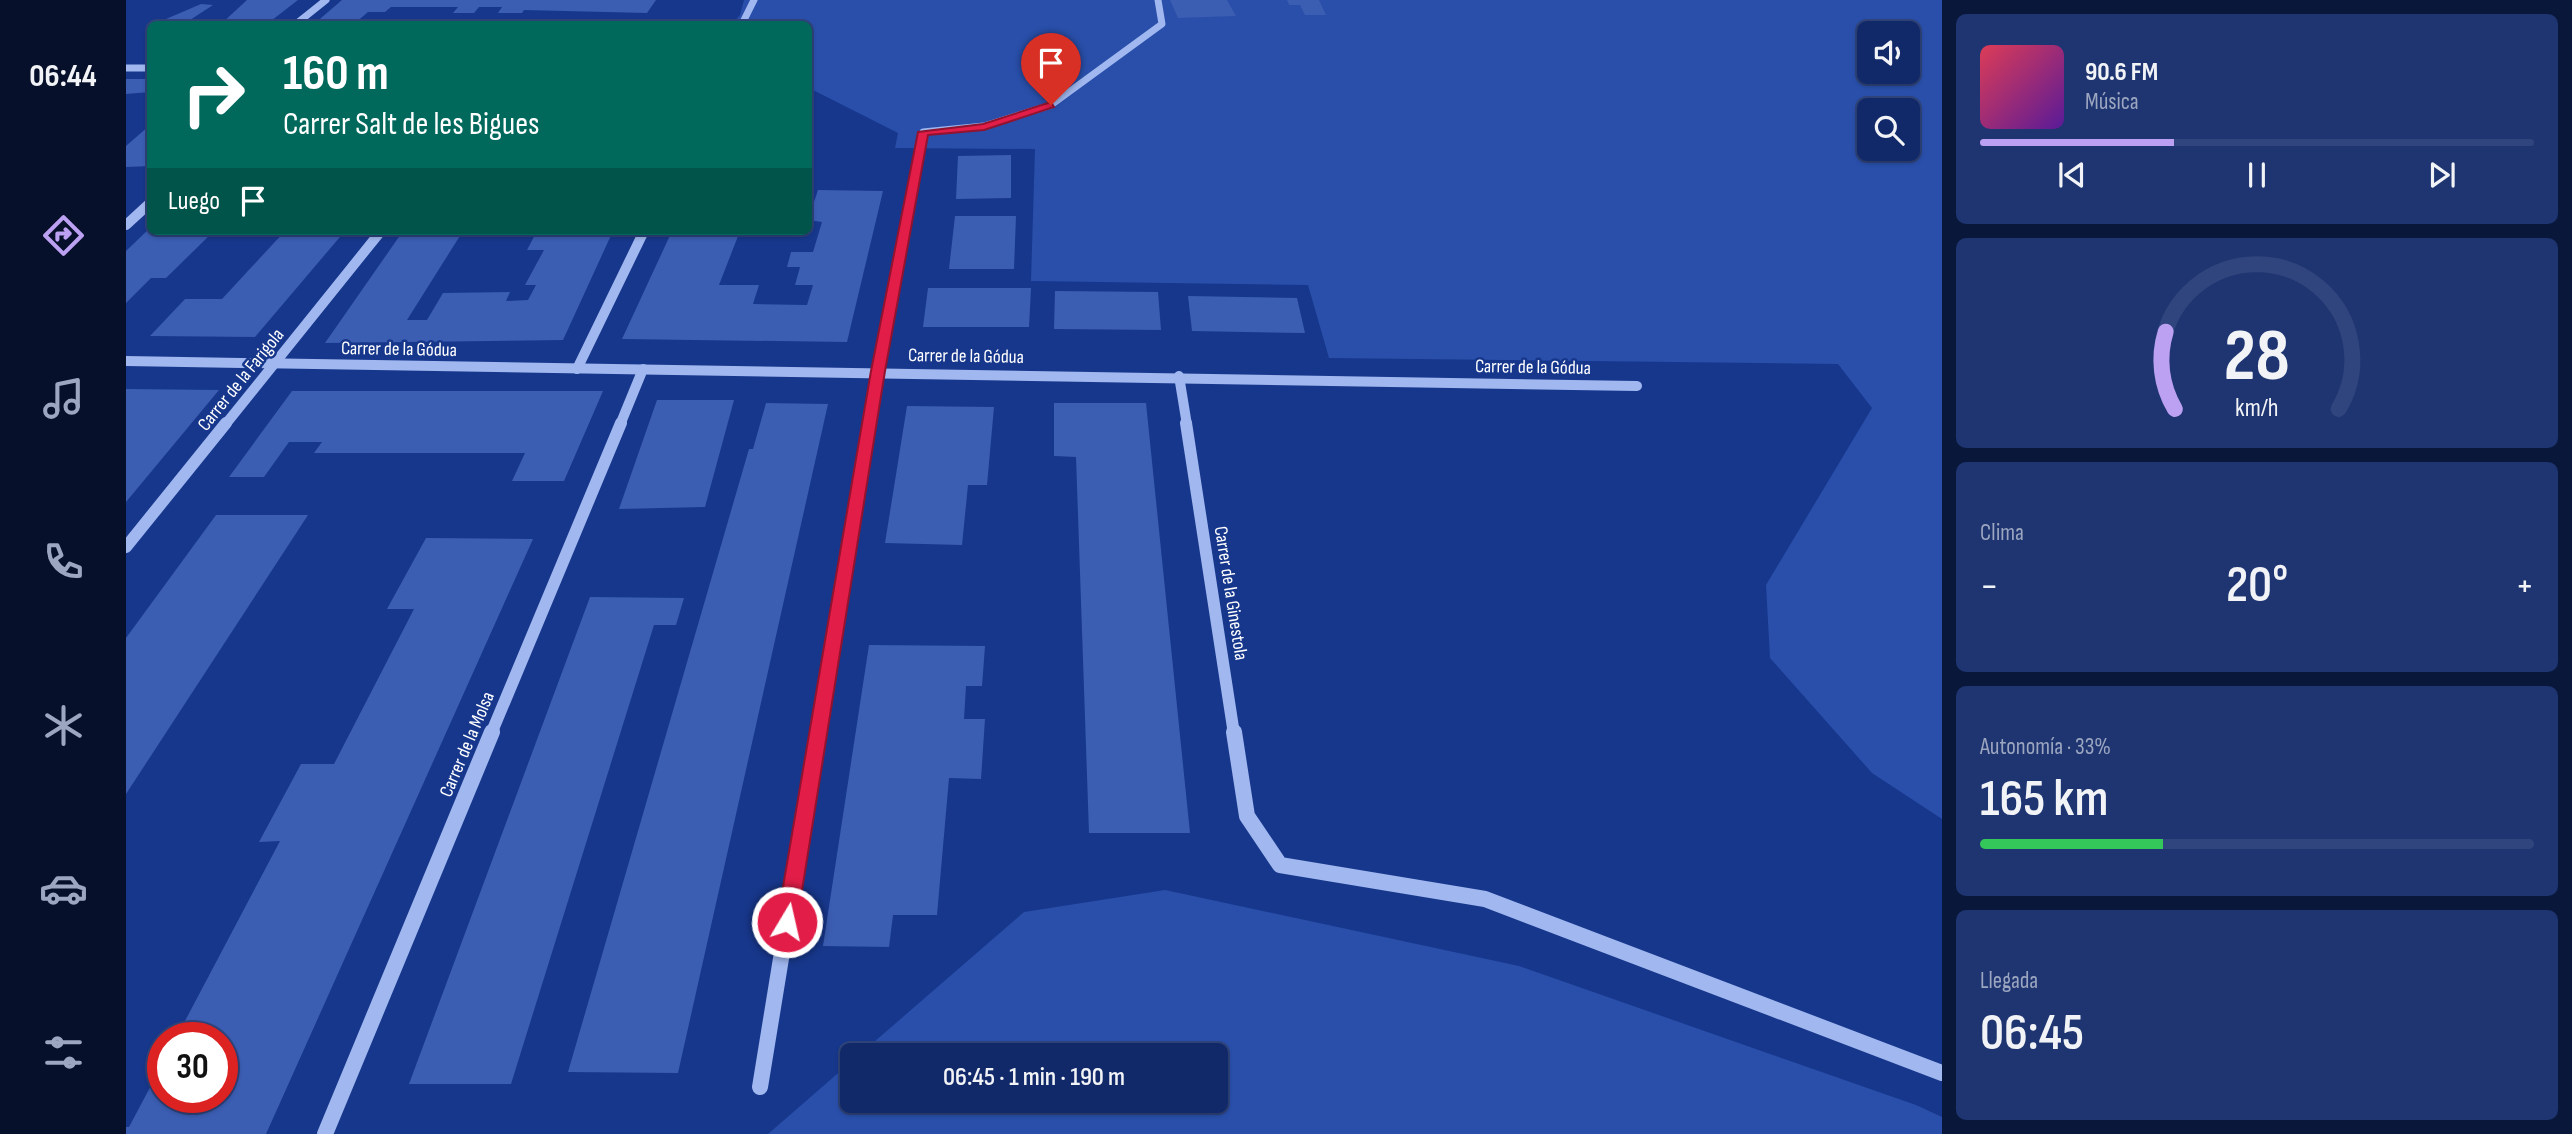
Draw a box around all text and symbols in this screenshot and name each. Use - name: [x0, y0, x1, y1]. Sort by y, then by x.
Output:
- map controls: [1857, 21, 1920, 161]
- button: sound: [1857, 21, 1920, 84]
- pin: [1021, 33, 1081, 105]
- icon: arrive: [1032, 44, 1070, 82]
- text: 160 m: [283, 45, 389, 104]
- icon: right: [168, 49, 259, 140]
- text: 06:44: [29, 57, 97, 96]
- text: 90.6 FM: [2085, 57, 2158, 88]
- text: Música: [2085, 88, 2139, 116]
- button: search: [1857, 98, 1920, 161]
- text: Carrer Salt de les Bigues: [283, 105, 539, 144]
- icon: previous: [2053, 156, 2091, 194]
- icon: pause: [2238, 156, 2276, 194]
- icon: next: [2423, 156, 2461, 194]
- icon: arrive: [234, 182, 272, 220]
- text: Luego: [168, 186, 220, 217]
- icon: directions: [39, 211, 88, 260]
- text: 28: [2224, 313, 2290, 401]
- street label: Carrer de la Farigola: [193, 324, 289, 436]
- street label: Carrer de la Gódua: [341, 337, 457, 362]
- street label: Carrer de la Gódua: [908, 344, 1024, 369]
- street label: Carrer de la Gódua: [1475, 355, 1591, 380]
- icon: music: [39, 374, 88, 423]
- text: km/h: [2235, 393, 2279, 424]
- text: Clima: [1980, 519, 2024, 547]
- street label: Carrer de la Ginestola: [1209, 525, 1252, 662]
- icon: phone: [39, 537, 88, 586]
- text: 20°: [2226, 554, 2288, 617]
- text: −: [1980, 564, 1999, 609]
- text: +: [2515, 564, 2534, 609]
- street label: Carrer de la Molsa: [435, 688, 500, 801]
- icon: climate: [39, 701, 88, 750]
- text: Autonomía · 33%: [1980, 733, 2111, 761]
- text: 165 km: [1980, 768, 2108, 831]
- icon: car: [39, 864, 88, 913]
- position arrow: [750, 885, 824, 959]
- text: Llegada: [1980, 967, 2038, 995]
- text: 06:45: [1980, 1002, 2084, 1065]
- speed limit sign: 30: [147, 1022, 238, 1113]
- icon: filters: [39, 1028, 88, 1077]
- text: 06:45 · 1 min · 190 m: [943, 1062, 1125, 1093]

